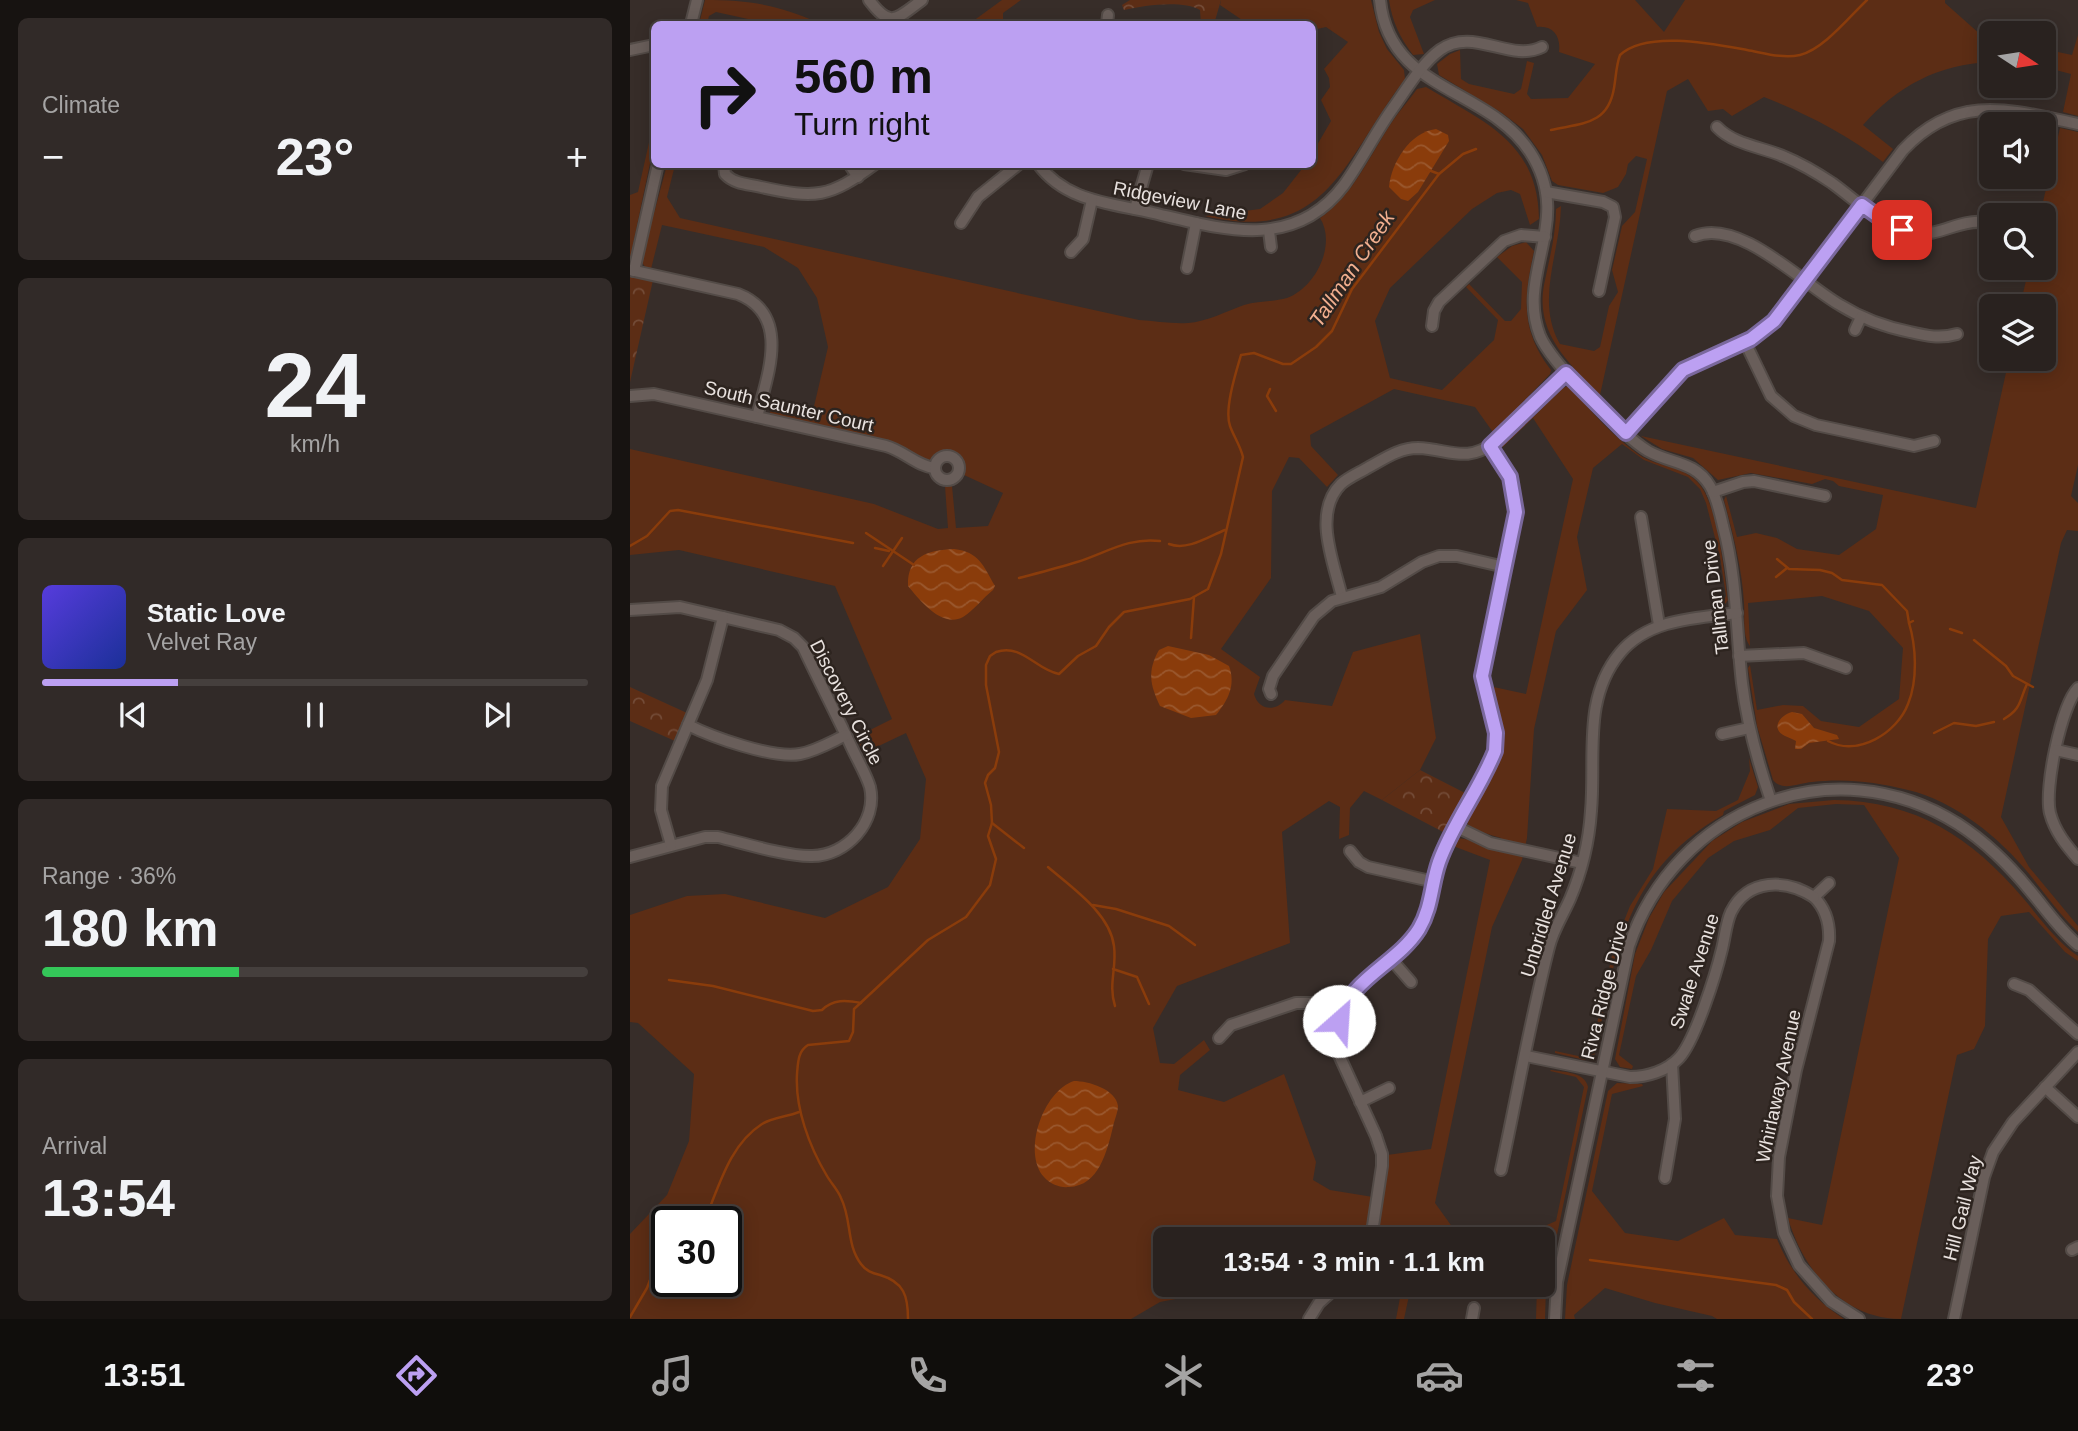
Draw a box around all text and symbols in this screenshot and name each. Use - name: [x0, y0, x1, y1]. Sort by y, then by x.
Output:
- north arrow: [1979, 21, 2056, 98]
- map controls: [1979, 21, 2056, 371]
- icon: right: [679, 49, 770, 140]
- text: 560 m: [794, 49, 933, 103]
- text: Climate: [42, 92, 120, 118]
- text: Turn right: [794, 106, 930, 142]
- button: sound: [1979, 112, 2056, 189]
- text: 23°: [276, 128, 354, 186]
- text: −: [42, 136, 64, 178]
- text: +: [566, 136, 588, 178]
- street label: Ridgeview Lane: [1112, 177, 1248, 224]
- pin: [1872, 200, 1932, 260]
- button: search: [1979, 203, 2056, 280]
- water label: Tallman Creek: [1304, 205, 1400, 331]
- icon: arrive: [1883, 211, 1921, 249]
- button: layers: [1979, 294, 2056, 371]
- text: 24: [264, 335, 366, 436]
- street label: South Saunter Court: [702, 377, 876, 436]
- text: km/h: [290, 431, 340, 457]
- street label: Tallman Drive: [1698, 539, 1733, 655]
- text: Static Love: [147, 598, 286, 628]
- text: Velvet Ray: [147, 629, 257, 655]
- street label: Discovery Circle: [806, 636, 887, 768]
- icon: previous: [114, 696, 152, 734]
- icon: pause: [296, 696, 334, 734]
- icon: next: [478, 696, 516, 734]
- street label: Unbridled Avenue: [1517, 831, 1580, 980]
- text: Range · 36%: [42, 863, 176, 889]
- text: 180 km: [42, 899, 218, 957]
- street label: Swale Avenue: [1666, 911, 1723, 1031]
- street label: Riva Ridge Drive: [1577, 918, 1632, 1062]
- position arrow: [1302, 984, 1376, 1058]
- street label: Whirlaway Avenue: [1752, 1008, 1805, 1165]
- text: Arrival: [42, 1133, 107, 1159]
- street label: Hill Gail Way: [1939, 1153, 1986, 1263]
- text: 13:54: [42, 1169, 175, 1227]
- speed limit sign: 30: [651, 1206, 742, 1297]
- text: 13:54 · 3 min · 1.1 km: [1223, 1247, 1485, 1277]
- icon: directions: [392, 1351, 441, 1400]
- icon: music: [648, 1351, 697, 1400]
- icon: phone: [903, 1351, 952, 1400]
- icon: climate: [1159, 1351, 1208, 1400]
- icon: car: [1415, 1351, 1464, 1400]
- icon: filters: [1671, 1351, 1720, 1400]
- text: 13:51: [103, 1357, 185, 1393]
- text: 23°: [1926, 1357, 1975, 1393]

